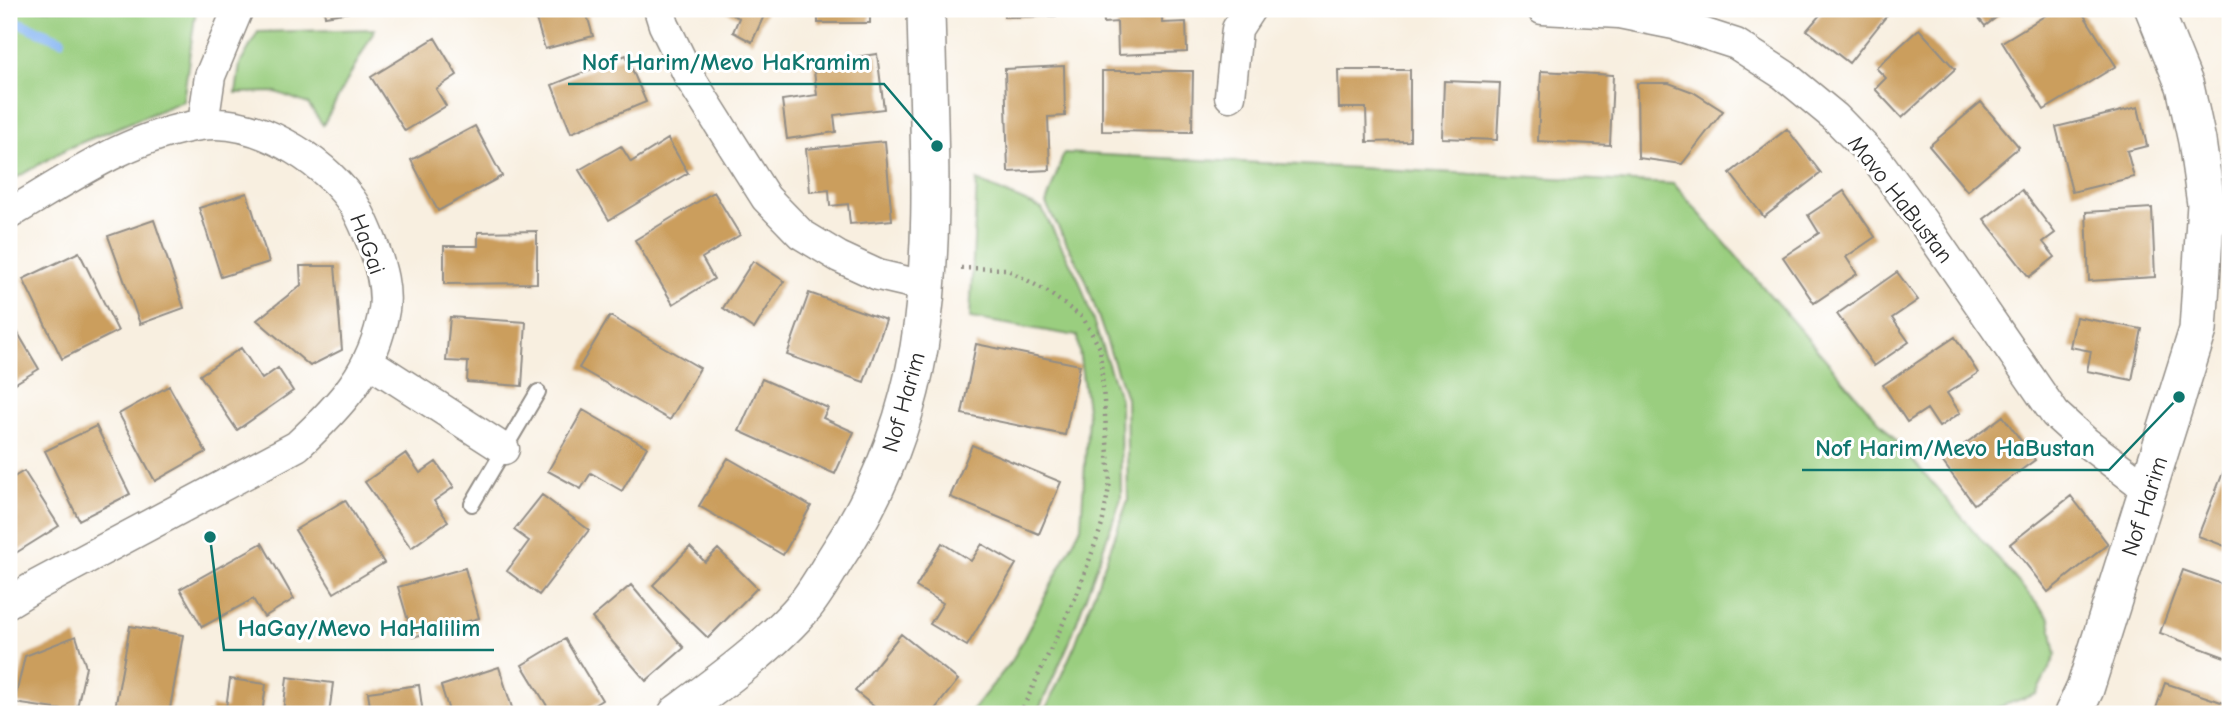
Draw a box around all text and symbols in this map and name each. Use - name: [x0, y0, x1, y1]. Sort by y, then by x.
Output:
- callout: Nof Harim/Mevo HaKramim: [568, 39, 884, 84]
- text: Nof Harim/Mevo HaKramim: [582, 48, 870, 76]
- street label: Mavo HaBustan: [1842, 130, 1959, 269]
- street label: HaGai: [344, 210, 391, 278]
- street label: Nof Harim: [876, 349, 931, 455]
- callout: Nof Harim/Mevo HaBustan: [1802, 425, 2109, 470]
- text: Nof Harim/Mevo HaBustan: [1815, 434, 2095, 462]
- street label: Nof Harim: [2116, 453, 2173, 559]
- callout: HaGay/Mevo HaHalilim: [224, 605, 494, 650]
- text: HaGay/Mevo HaHalilim: [238, 614, 480, 642]

